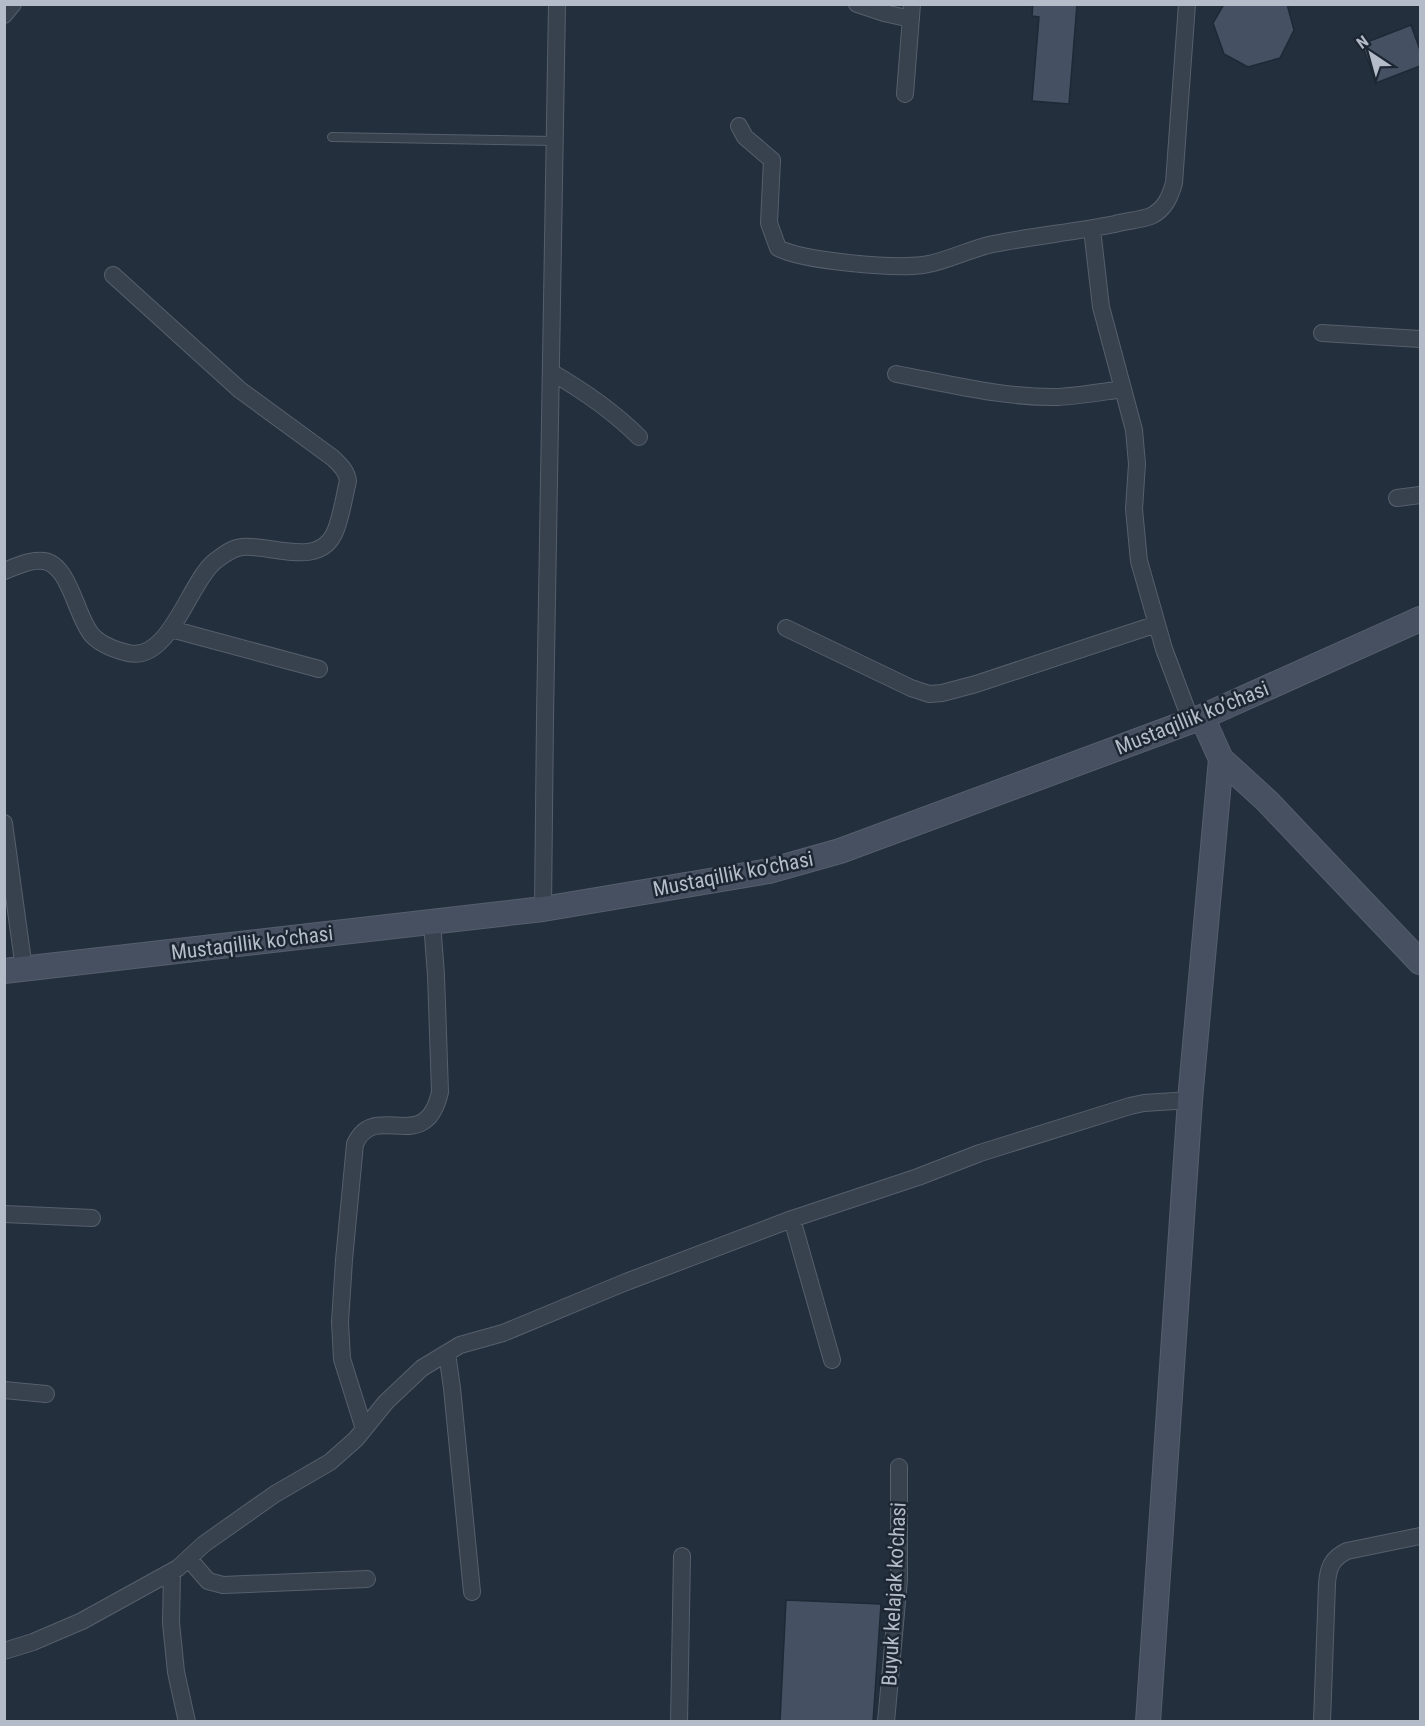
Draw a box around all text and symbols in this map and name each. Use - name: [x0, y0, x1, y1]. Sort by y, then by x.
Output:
- north arrow: [1341, 24, 1401, 84]
- text: N: [1353, 32, 1372, 53]
- street label: Mustaqillik ko’chasi: [1112, 676, 1272, 760]
- street label: Mustaqillik ko’chasi: [651, 847, 815, 901]
- street label: Mustaqillik ko’chasi: [170, 921, 334, 965]
- street label: Buyuk kelajak ko'chasi: [877, 1502, 911, 1686]

